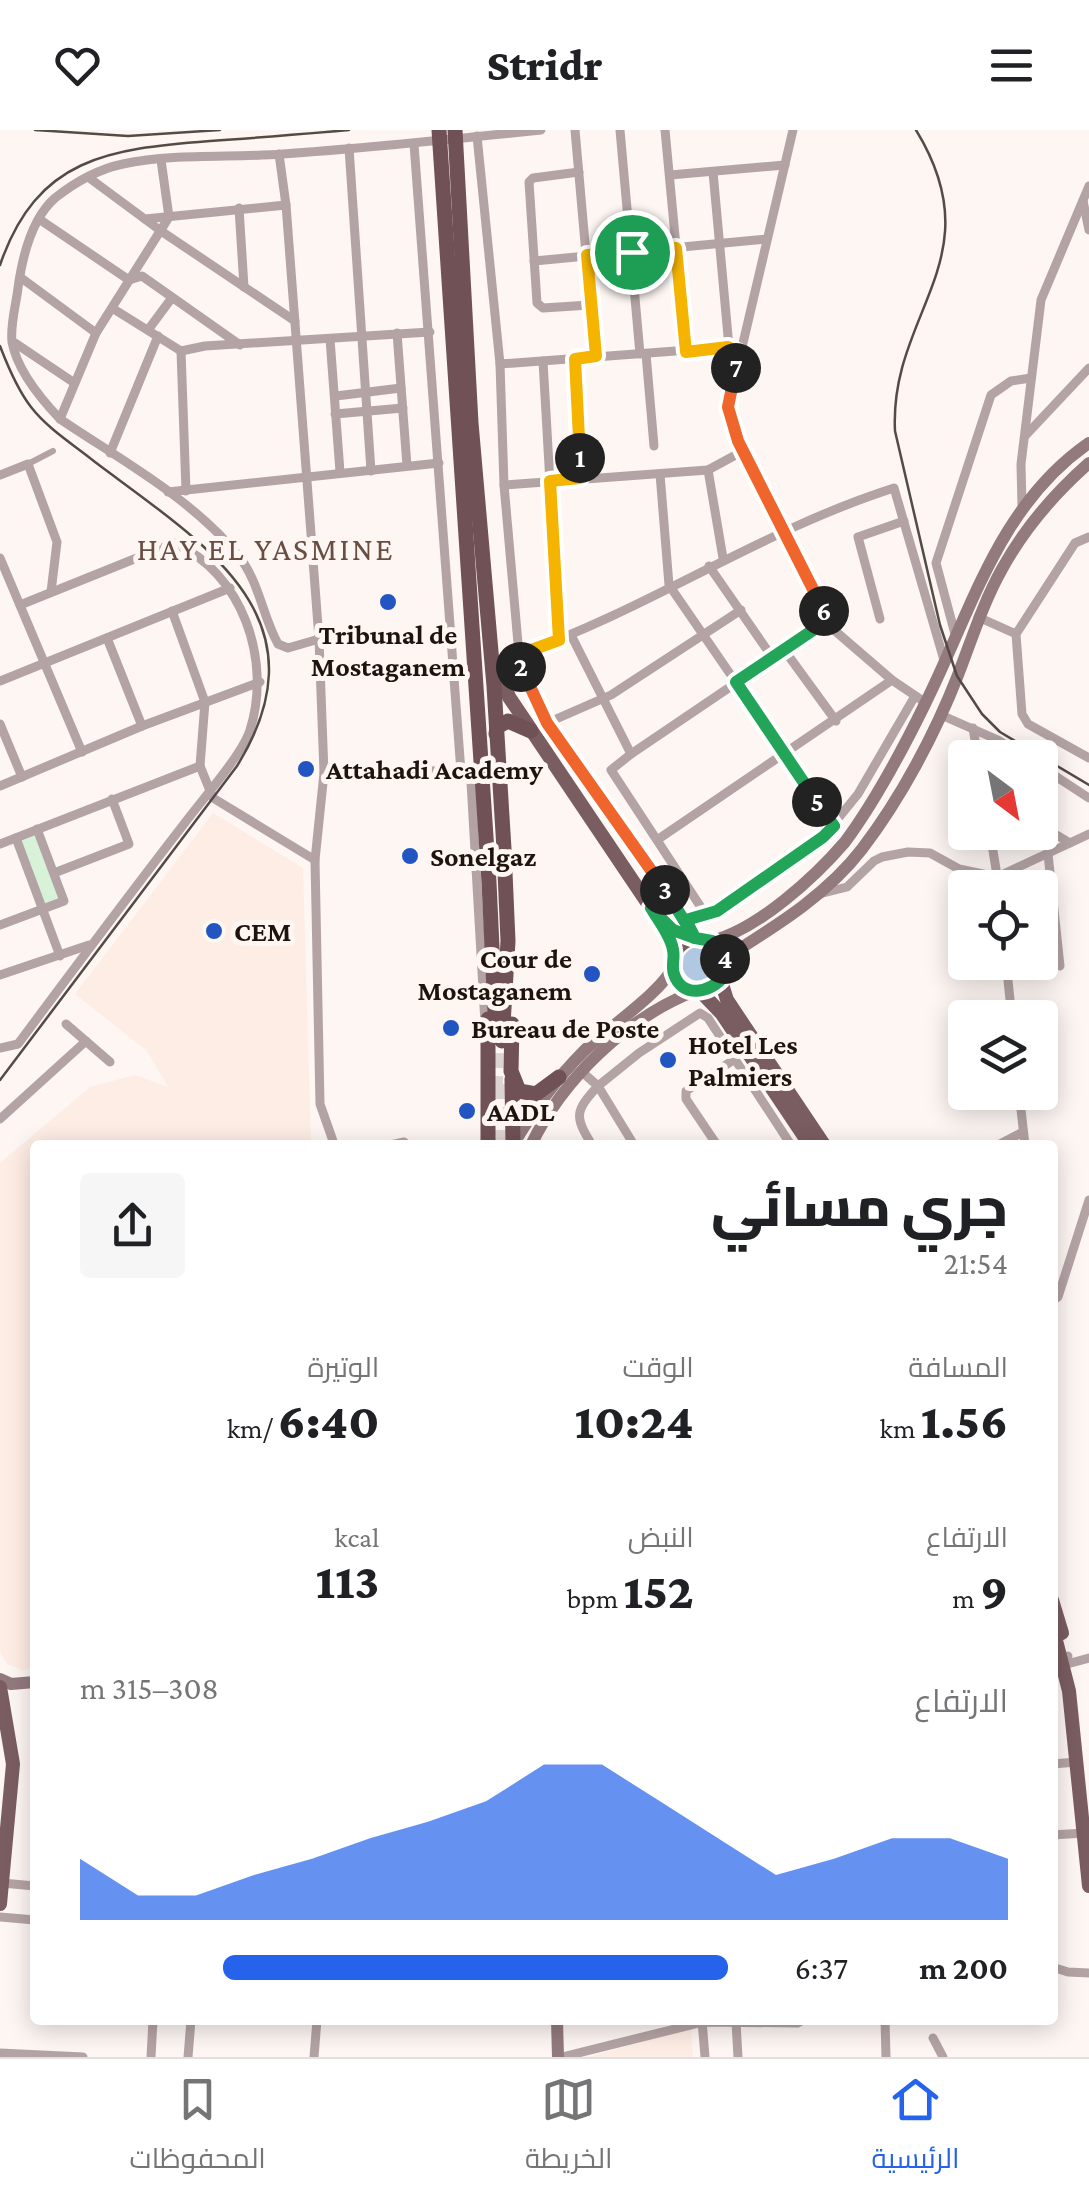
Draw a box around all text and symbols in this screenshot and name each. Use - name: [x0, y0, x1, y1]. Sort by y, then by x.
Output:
- icon: heart: [50, 38, 105, 93]
- icon: menu: [984, 38, 1039, 93]
- text: Stridr: [486, 40, 603, 90]
- pin: [590, 210, 675, 295]
- icon: arrive: [605, 225, 660, 280]
- pin: 7: [711, 343, 761, 393]
- text: 7: [729, 352, 743, 383]
- pin: 1: [555, 433, 605, 483]
- text: 1: [575, 442, 585, 473]
- district label: HAY EL YASMINE: [137, 531, 395, 567]
- pin: 6: [799, 586, 849, 636]
- marker: Tribunal de Mostaganem: [377, 591, 399, 613]
- text: 6: [816, 595, 832, 626]
- place label: Tribunal de Mostaganem: [311, 619, 465, 682]
- pin: 2: [496, 642, 546, 692]
- text: 2: [514, 651, 528, 682]
- north arrow: [948, 740, 1058, 850]
- map controls: [948, 740, 1058, 1110]
- place label: Attahadi Academy: [325, 754, 543, 785]
- marker: Attahadi Academy: [295, 758, 317, 780]
- pin: 5: [792, 777, 842, 827]
- text: 5: [810, 786, 824, 817]
- place label: Sonelgaz: [430, 841, 536, 872]
- marker: Sonelgaz: [399, 845, 421, 867]
- pin: 3: [640, 865, 690, 915]
- button: locate: [948, 870, 1058, 980]
- text: 3: [658, 874, 672, 905]
- place label: CEM: [234, 916, 291, 947]
- marker: CEM: [203, 920, 225, 942]
- pin: 4: [700, 934, 750, 984]
- place label: Cour de Mostaganem: [418, 943, 572, 1006]
- text: 4: [717, 943, 733, 974]
- marker: Cour de Mostaganem: [581, 963, 603, 985]
- button: layers: [948, 1000, 1058, 1110]
- place label: Bureau de Poste: [471, 1013, 659, 1044]
- marker: Bureau de Poste: [440, 1017, 462, 1039]
- place label: Hotel Les Palmiers: [688, 1029, 798, 1092]
- marker: Hotel Les Palmiers: [657, 1049, 679, 1071]
- place label: AADL: [486, 1096, 555, 1127]
- marker: AADL: [456, 1100, 478, 1122]
- button: share: [80, 1173, 185, 1278]
- text: جري مسائي: [711, 1177, 1008, 1238]
- text: 21:54: [943, 1245, 1008, 1281]
- text: الوتيرة: [307, 1352, 379, 1383]
- text: الوقت: [622, 1352, 694, 1383]
- text: المسافة: [908, 1352, 1008, 1383]
- text: 6:40: [278, 1393, 379, 1449]
- text: 10:24: [574, 1393, 694, 1449]
- text: 1.56: [921, 1393, 1008, 1449]
- text: /km: [227, 1413, 278, 1444]
- text: km: [880, 1413, 921, 1444]
- text: kcal: [334, 1522, 379, 1553]
- text: النبض: [628, 1522, 694, 1553]
- text: الارتفاع: [926, 1522, 1008, 1553]
- text: 113: [316, 1553, 379, 1609]
- text: 152: [624, 1563, 694, 1619]
- text: 9: [980, 1563, 1008, 1619]
- text: bpm: [567, 1583, 624, 1614]
- text: m: [952, 1583, 980, 1614]
- text: 308–315 m: [80, 1670, 219, 1706]
- text: الارتفاع: [914, 1683, 1008, 1719]
- text: 6:37: [795, 1950, 848, 1986]
- text: 200 m: [920, 1950, 1008, 1986]
- tab: المحفوظات: [130, 2072, 266, 2184]
- tab: الخريطة: [525, 2072, 612, 2184]
- tab: الرئيسية: [872, 2072, 959, 2184]

